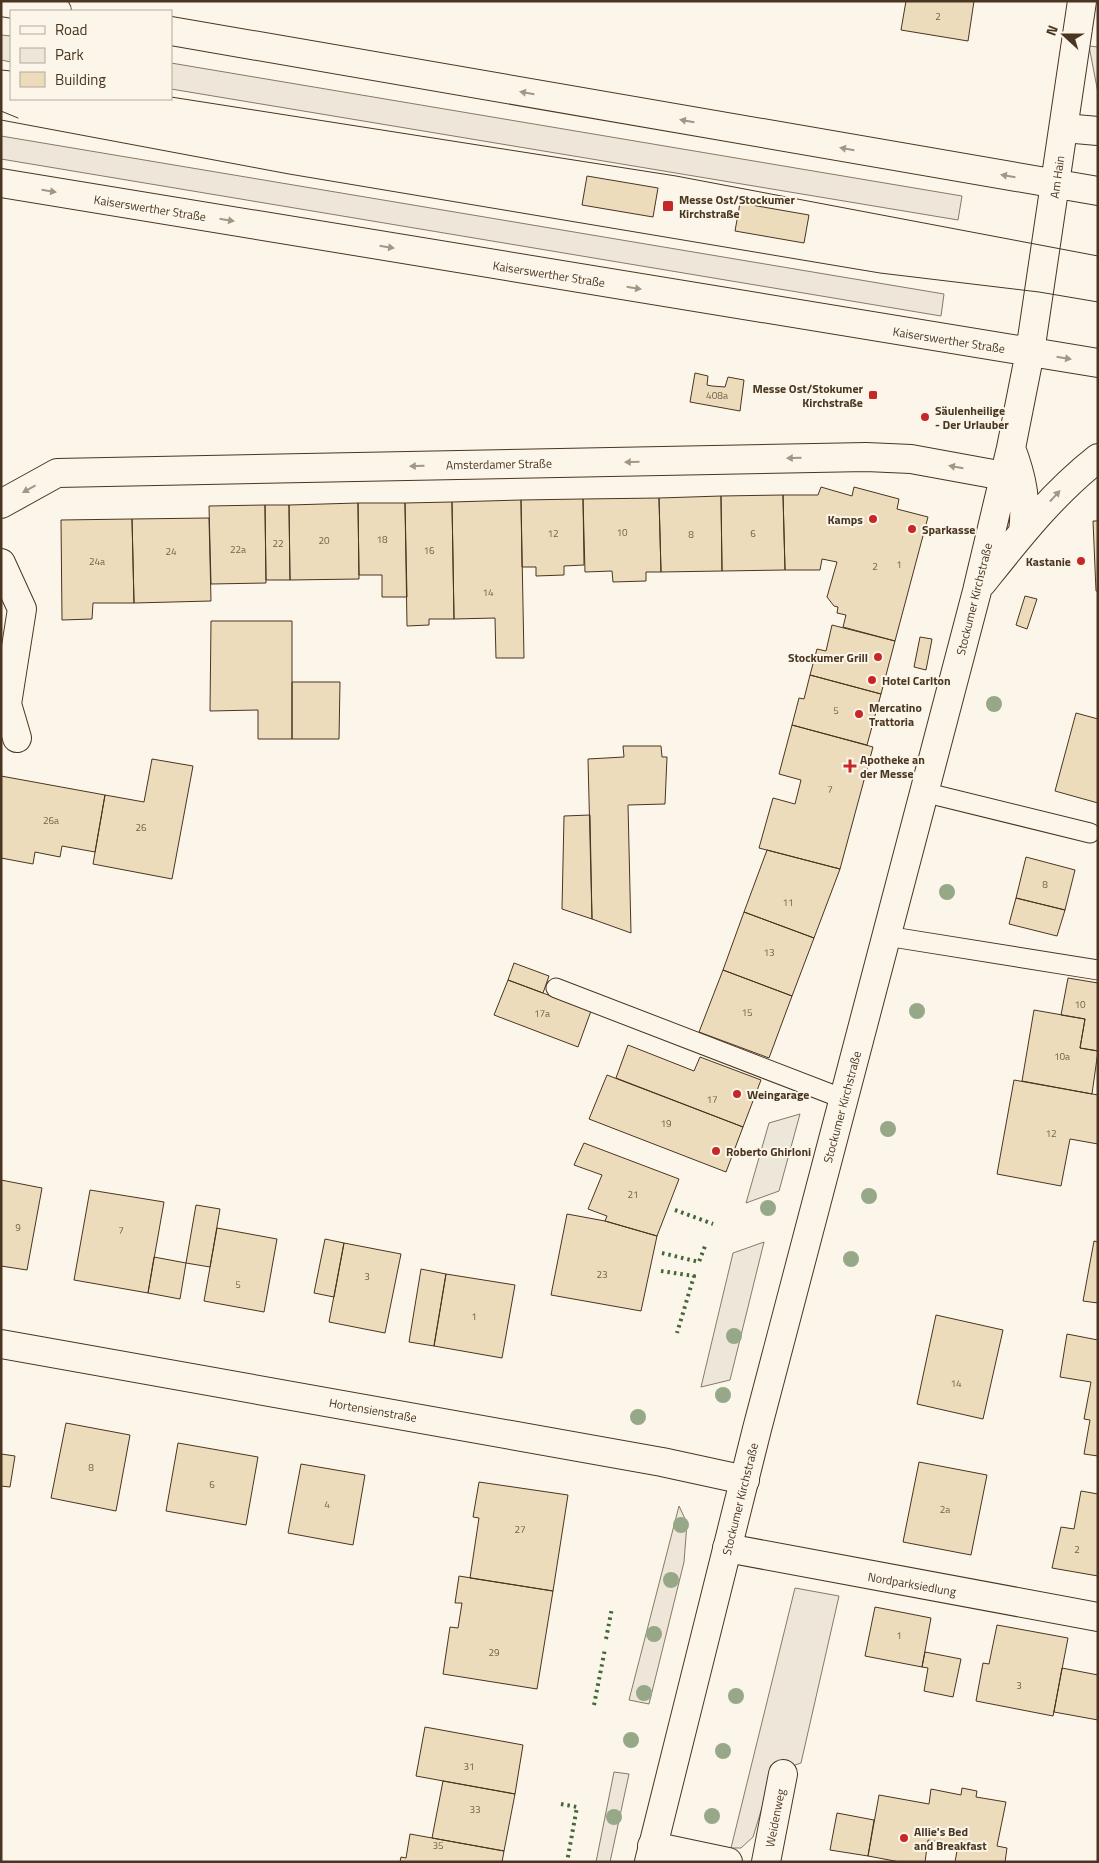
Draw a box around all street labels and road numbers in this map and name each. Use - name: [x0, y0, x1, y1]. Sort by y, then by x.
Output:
- street label: Am Hain: [1045, 154, 1069, 200]
- street label: Kaiserswerther Straße: [93, 190, 207, 226]
- street label: Kaiserswerther Straße: [492, 256, 606, 292]
- street label: Kaiserswerther Straße: [892, 322, 1006, 358]
- street label: Amsterdamer Straße: [446, 454, 552, 474]
- street label: Stockumer Kirchstraße: [951, 541, 997, 657]
- street label: Stockumer Kirchstraße: [818, 1049, 866, 1165]
- street label: Hortensienstraße: [328, 1393, 418, 1427]
- street label: Stockumer Kirchstraße: [717, 1441, 763, 1557]
- street label: Nordparksiedlung: [866, 1567, 958, 1601]
- street label: Weidenweg: [760, 1787, 790, 1849]

